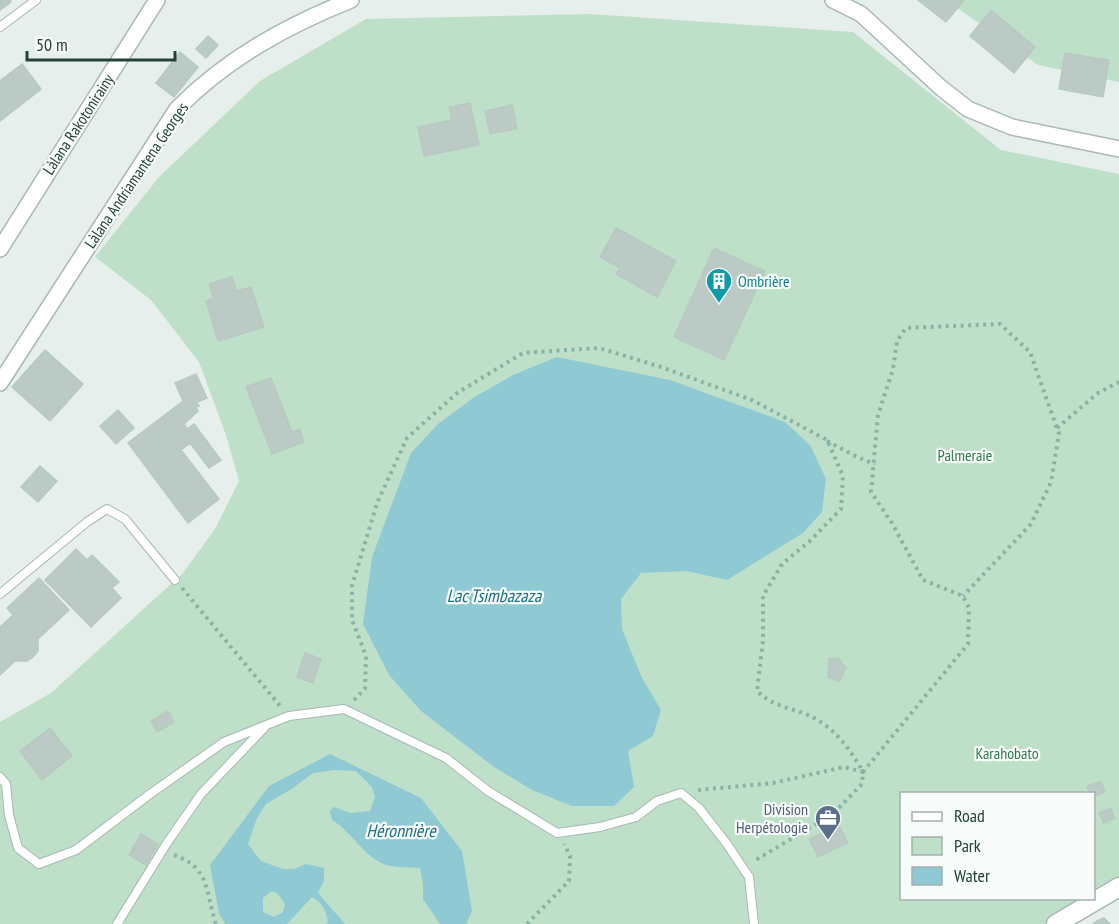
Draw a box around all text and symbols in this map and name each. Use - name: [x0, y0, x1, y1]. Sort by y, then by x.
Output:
- scale bar: [27, 24, 176, 62]
- text: 50 m: [36, 33, 68, 56]
- street label: Làlana Rakotonirainy: [38, 70, 118, 178]
- street label: Làlana Andriamantena Georges: [80, 98, 192, 252]
- building icon: Ombrière: [704, 266, 734, 304]
- place label: Ombrière: [738, 271, 790, 291]
- park label: Palmeraie: [938, 445, 992, 465]
- water label: Lac Tsimbazaza: [447, 584, 542, 607]
- park label: Karahobato: [975, 743, 1039, 763]
- legend: [900, 792, 1095, 900]
- place label: Division Herpétologie: [736, 799, 808, 837]
- office icon: Division Herpétologie: [813, 803, 843, 841]
- text: Road: [954, 804, 985, 827]
- water label: Héronnière: [366, 819, 437, 842]
- text: Park: [954, 834, 981, 857]
- text: Water: [954, 864, 990, 887]

